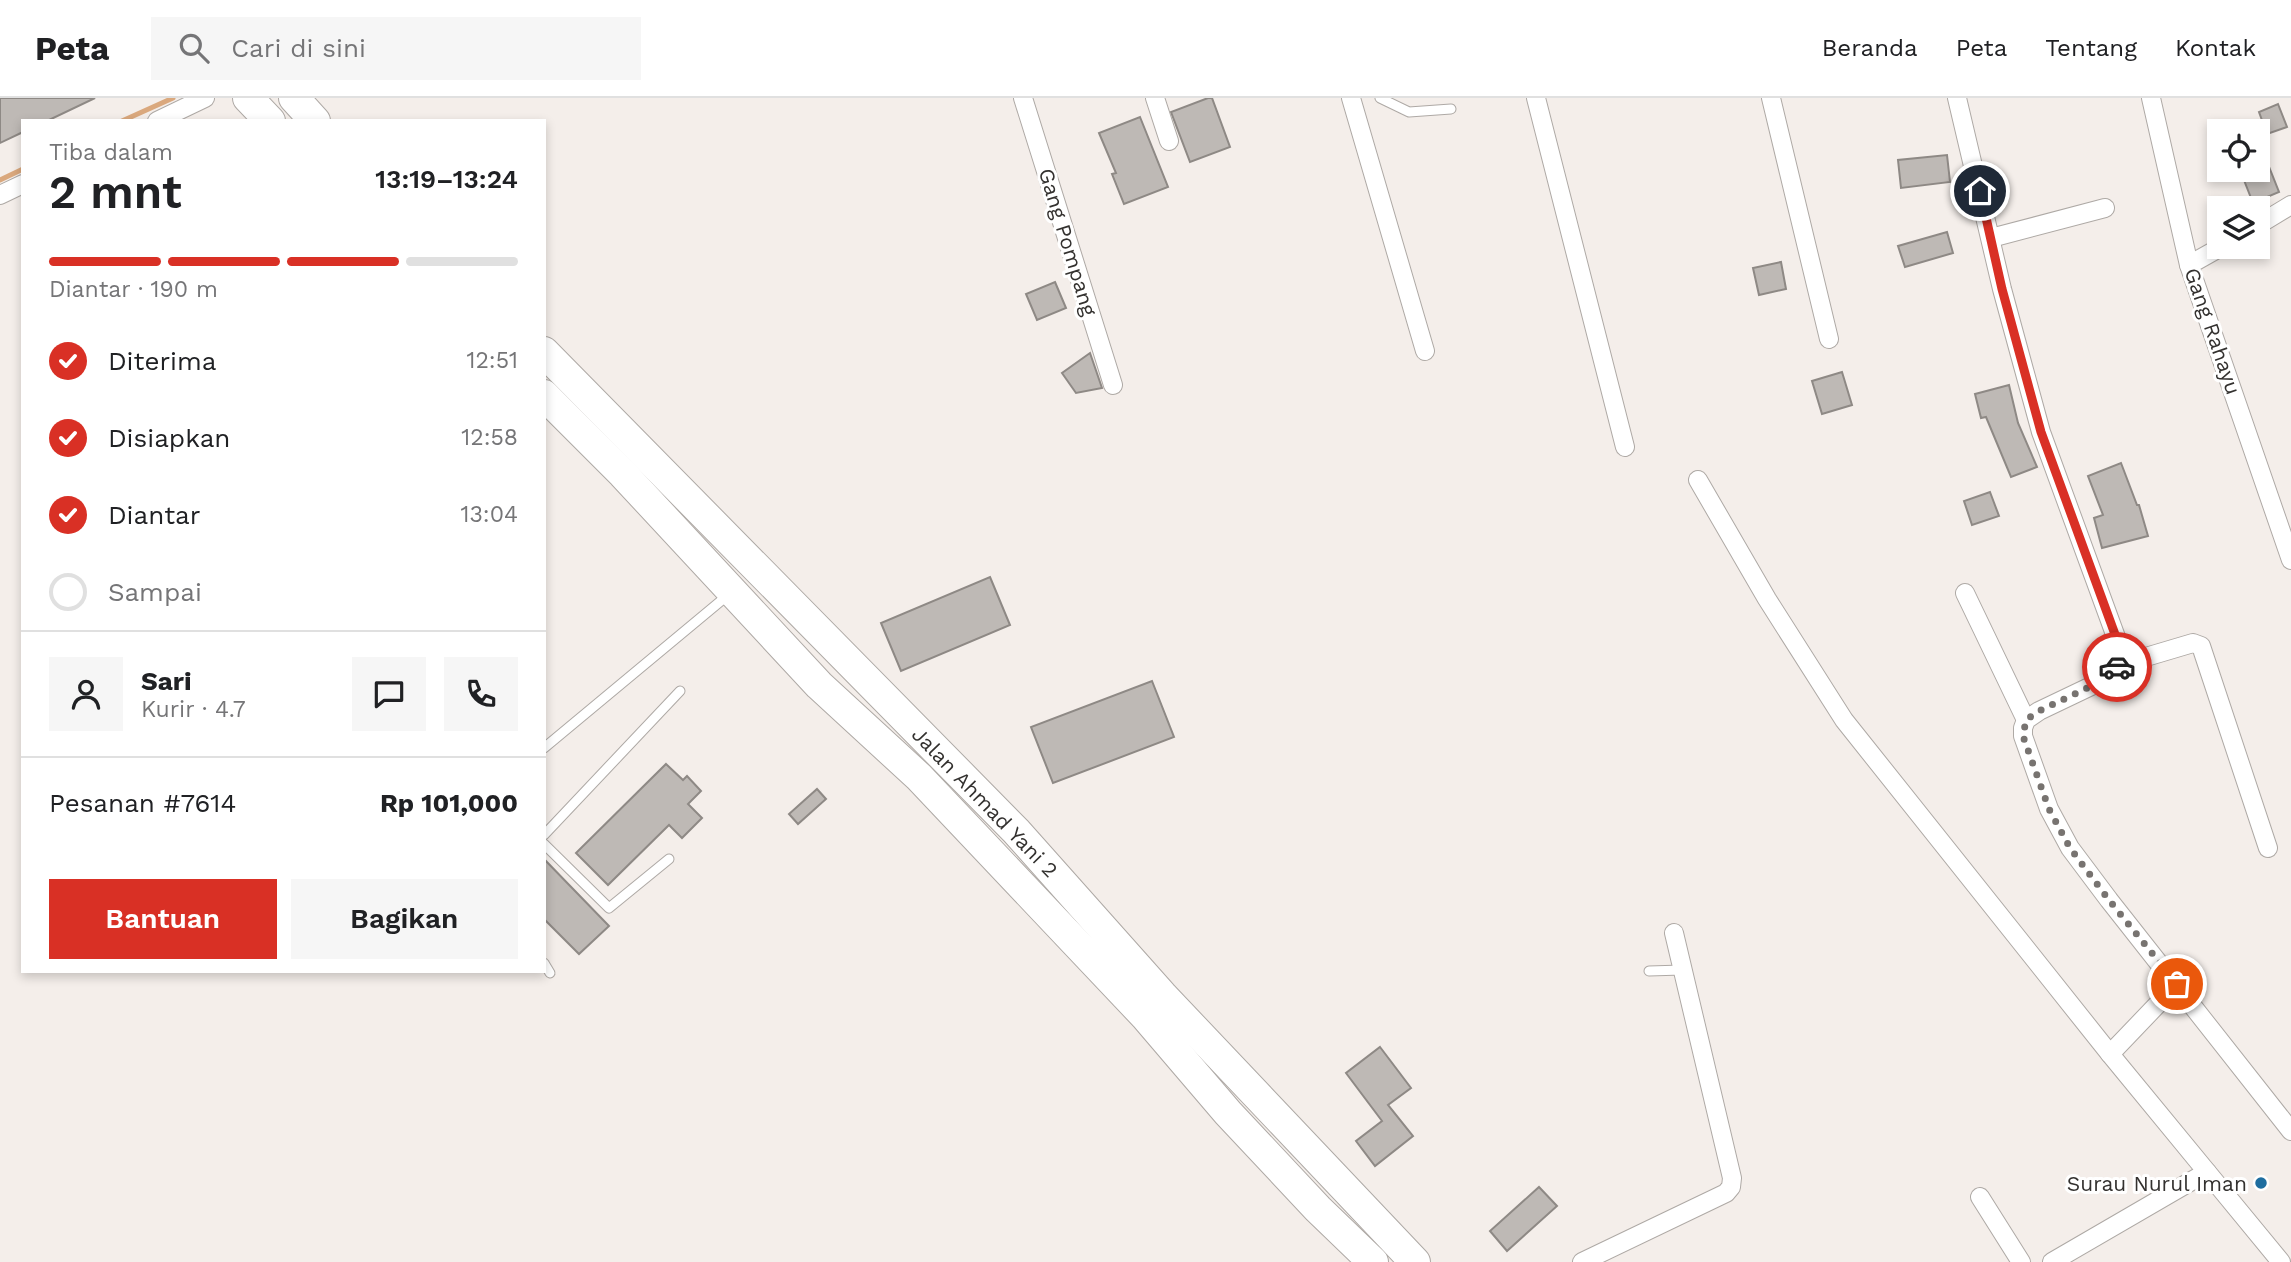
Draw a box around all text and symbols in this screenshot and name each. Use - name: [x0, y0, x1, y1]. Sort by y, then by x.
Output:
- search box: [151, 17, 641, 80]
- text: Peta: [35, 29, 109, 68]
- icon: search: [175, 29, 213, 67]
- text: Cari di sini: [231, 33, 366, 63]
- text: Beranda: [1822, 34, 1918, 62]
- text: Peta: [1956, 34, 2007, 62]
- text: Tentang: [2045, 34, 2137, 62]
- text: Kontak: [2175, 34, 2256, 62]
- map controls: [2207, 119, 2270, 259]
- button: locate: [2207, 119, 2270, 182]
- text: Tiba dalam: [49, 139, 173, 166]
- pin: [1950, 161, 2010, 221]
- text: 13:19–13:24: [375, 164, 518, 194]
- text: 2 mnt: [49, 165, 182, 219]
- street label: Gang Pompang: [1034, 165, 1103, 320]
- icon: home: [1961, 172, 1999, 210]
- button: layers: [2207, 196, 2270, 259]
- street label: Gang Rahayu: [2180, 264, 2246, 398]
- text: Diantar · 190 m: [49, 276, 218, 303]
- icon: check: [49, 342, 87, 380]
- text: Diterima: [108, 346, 216, 376]
- text: 12:51: [466, 347, 518, 374]
- icon: check: [49, 419, 87, 457]
- text: Disiapkan: [108, 423, 230, 453]
- text: 12:58: [461, 424, 518, 451]
- icon: check: [49, 496, 87, 534]
- text: Diantar: [108, 500, 200, 530]
- text: 13:04: [460, 501, 518, 528]
- text: Sampai: [108, 577, 202, 607]
- courier: [2082, 632, 2152, 702]
- icon: car: [2098, 648, 2136, 686]
- button: person: [49, 657, 123, 731]
- button: chat: [352, 657, 426, 731]
- button: phone: [444, 657, 518, 731]
- text: Sari: [141, 666, 191, 696]
- text: Kurir · 4.7: [141, 696, 246, 723]
- street label: Jalan Ahmad Yani 2: [907, 722, 1063, 882]
- text: Pesanan #7614: [49, 788, 236, 818]
- text: Rp 101,000: [380, 788, 518, 818]
- button: Bantuan: [49, 879, 277, 959]
- button: Bagikan: [291, 879, 518, 959]
- pin: [2147, 954, 2207, 1014]
- icon: bag: [2158, 965, 2196, 1003]
- place label: Surau Nurul Iman: [2067, 1171, 2247, 1196]
- marker: Surau Nurul Iman: [2253, 1175, 2269, 1191]

